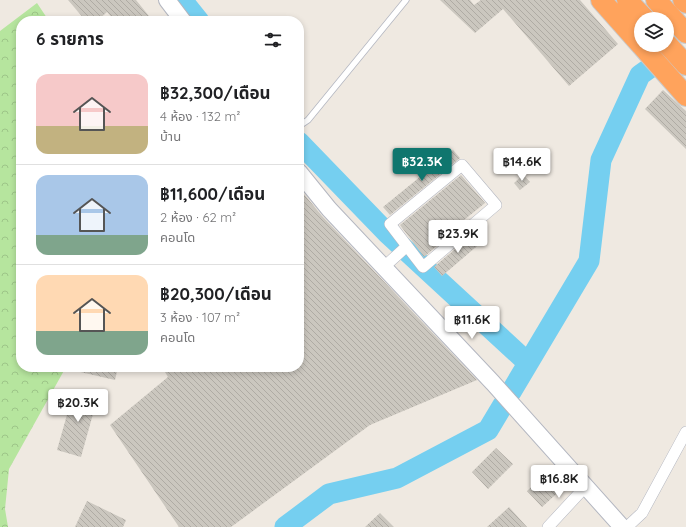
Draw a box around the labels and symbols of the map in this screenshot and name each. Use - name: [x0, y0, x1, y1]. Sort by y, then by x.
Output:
- pin: ฿32.3K: [389, 148, 455, 182]
- pin: ฿14.6K: [489, 148, 555, 182]
- pin: ฿23.9K: [425, 220, 491, 254]
- pin: ฿11.6K: [439, 306, 505, 340]
- pin: ฿20.3K: [45, 389, 111, 423]
- pin: ฿16.8K: [526, 465, 592, 499]

